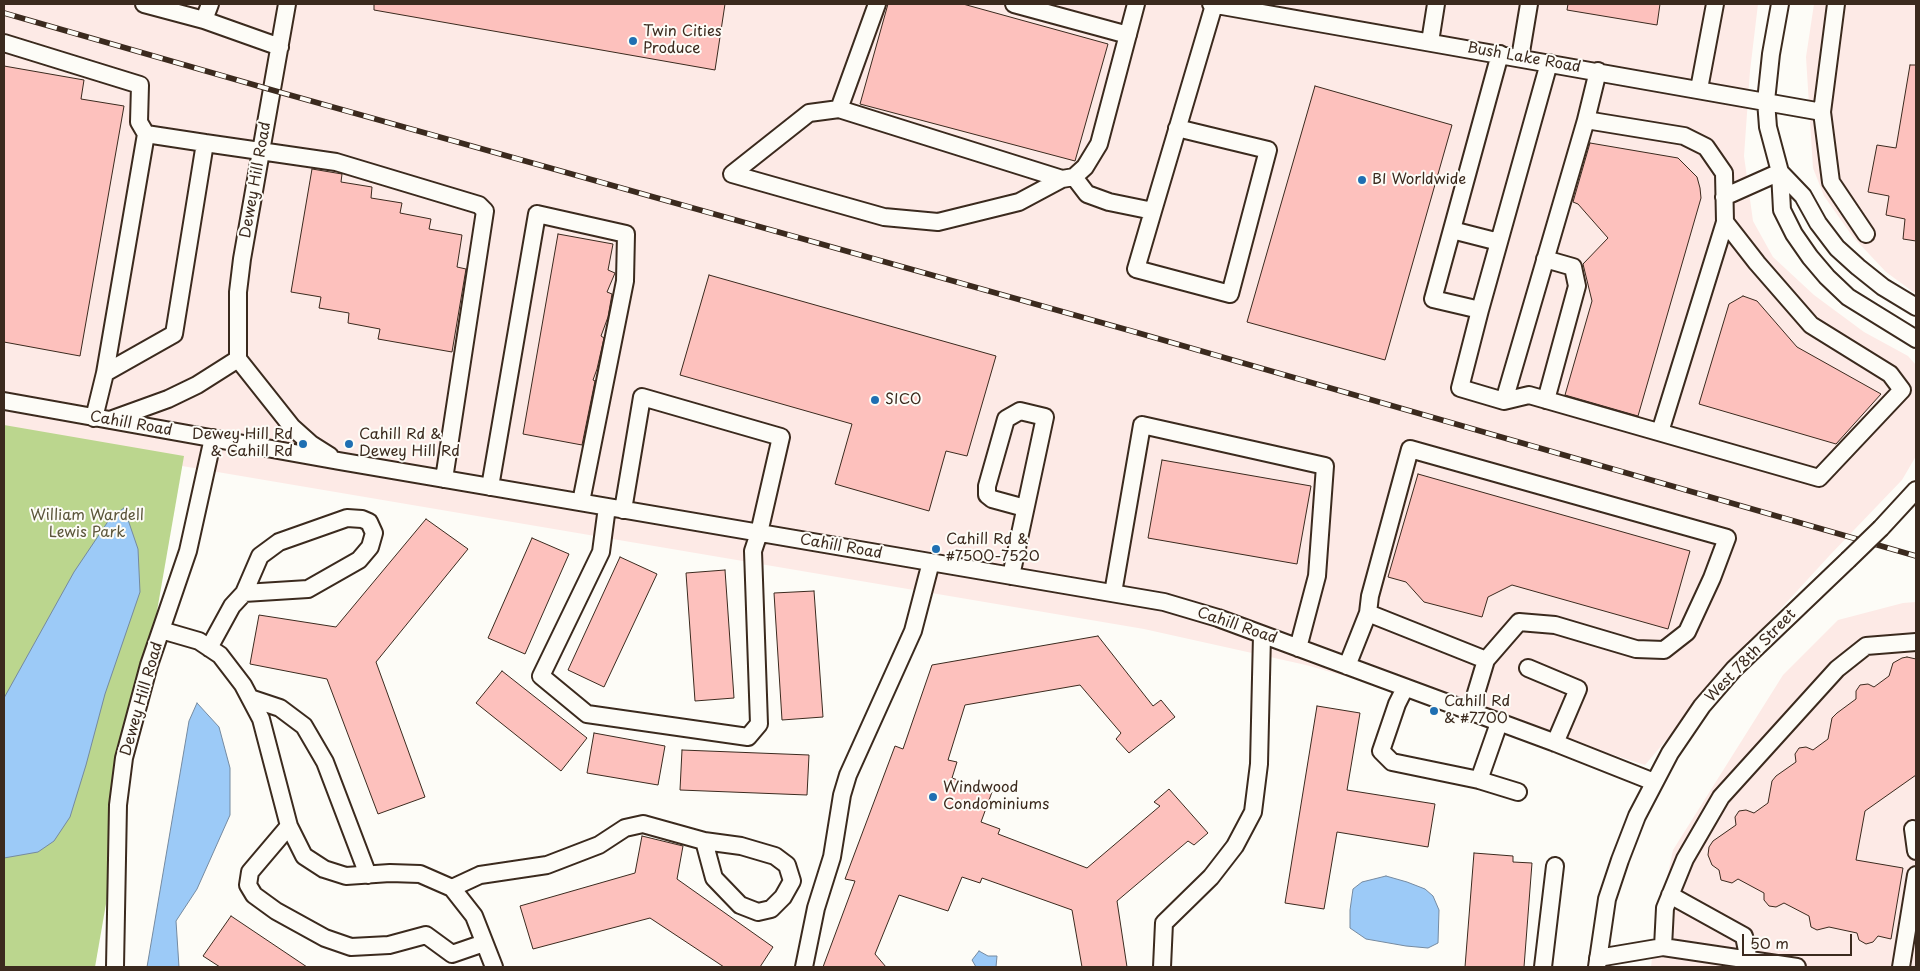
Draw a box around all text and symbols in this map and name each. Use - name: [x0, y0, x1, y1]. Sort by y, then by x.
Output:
- place label: Twin Cities Produce: [643, 23, 722, 58]
- marker: Twin Cities Produce: [627, 35, 639, 47]
- street label: Bush Lake Road: [1466, 39, 1582, 77]
- street label: Dewey Hill Road: [237, 120, 275, 240]
- place label: BI Worldwide: [1372, 171, 1466, 189]
- marker: BI Worldwide: [1356, 174, 1368, 186]
- place label: SICO: [885, 391, 922, 409]
- marker: SICO: [869, 394, 881, 406]
- street label: Cahill Road: [88, 408, 174, 440]
- place label: Dewey Hill Rd & Cahill Rd: [192, 426, 293, 461]
- place label: Cahill Rd & Dewey Hill Rd: [359, 426, 460, 461]
- marker: Dewey Hill Rd & Cahill Rd: [297, 438, 309, 450]
- marker: Cahill Rd & Dewey Hill Rd: [343, 438, 355, 450]
- park label: William Wardell Lewis Park: [30, 507, 144, 542]
- street label: Cahill Road: [798, 531, 884, 563]
- place label: Cahill Rd & #7500-7520: [946, 531, 1040, 566]
- marker: Cahill Rd & #7500-7520: [930, 543, 942, 555]
- street label: Cahill Road: [1195, 604, 1279, 648]
- street label: West 78th Street: [1702, 606, 1800, 706]
- street label: Dewey Hill Road: [117, 640, 167, 758]
- place label: Cahill Rd & #7700: [1444, 693, 1510, 728]
- marker: Cahill Rd & #7700: [1428, 705, 1440, 717]
- place label: Windwood Condominiums: [943, 779, 1049, 814]
- marker: Windwood Condominiums: [927, 791, 939, 803]
- scale bar: [1745, 924, 1855, 956]
- text: 50 m: [1750, 931, 1789, 954]

